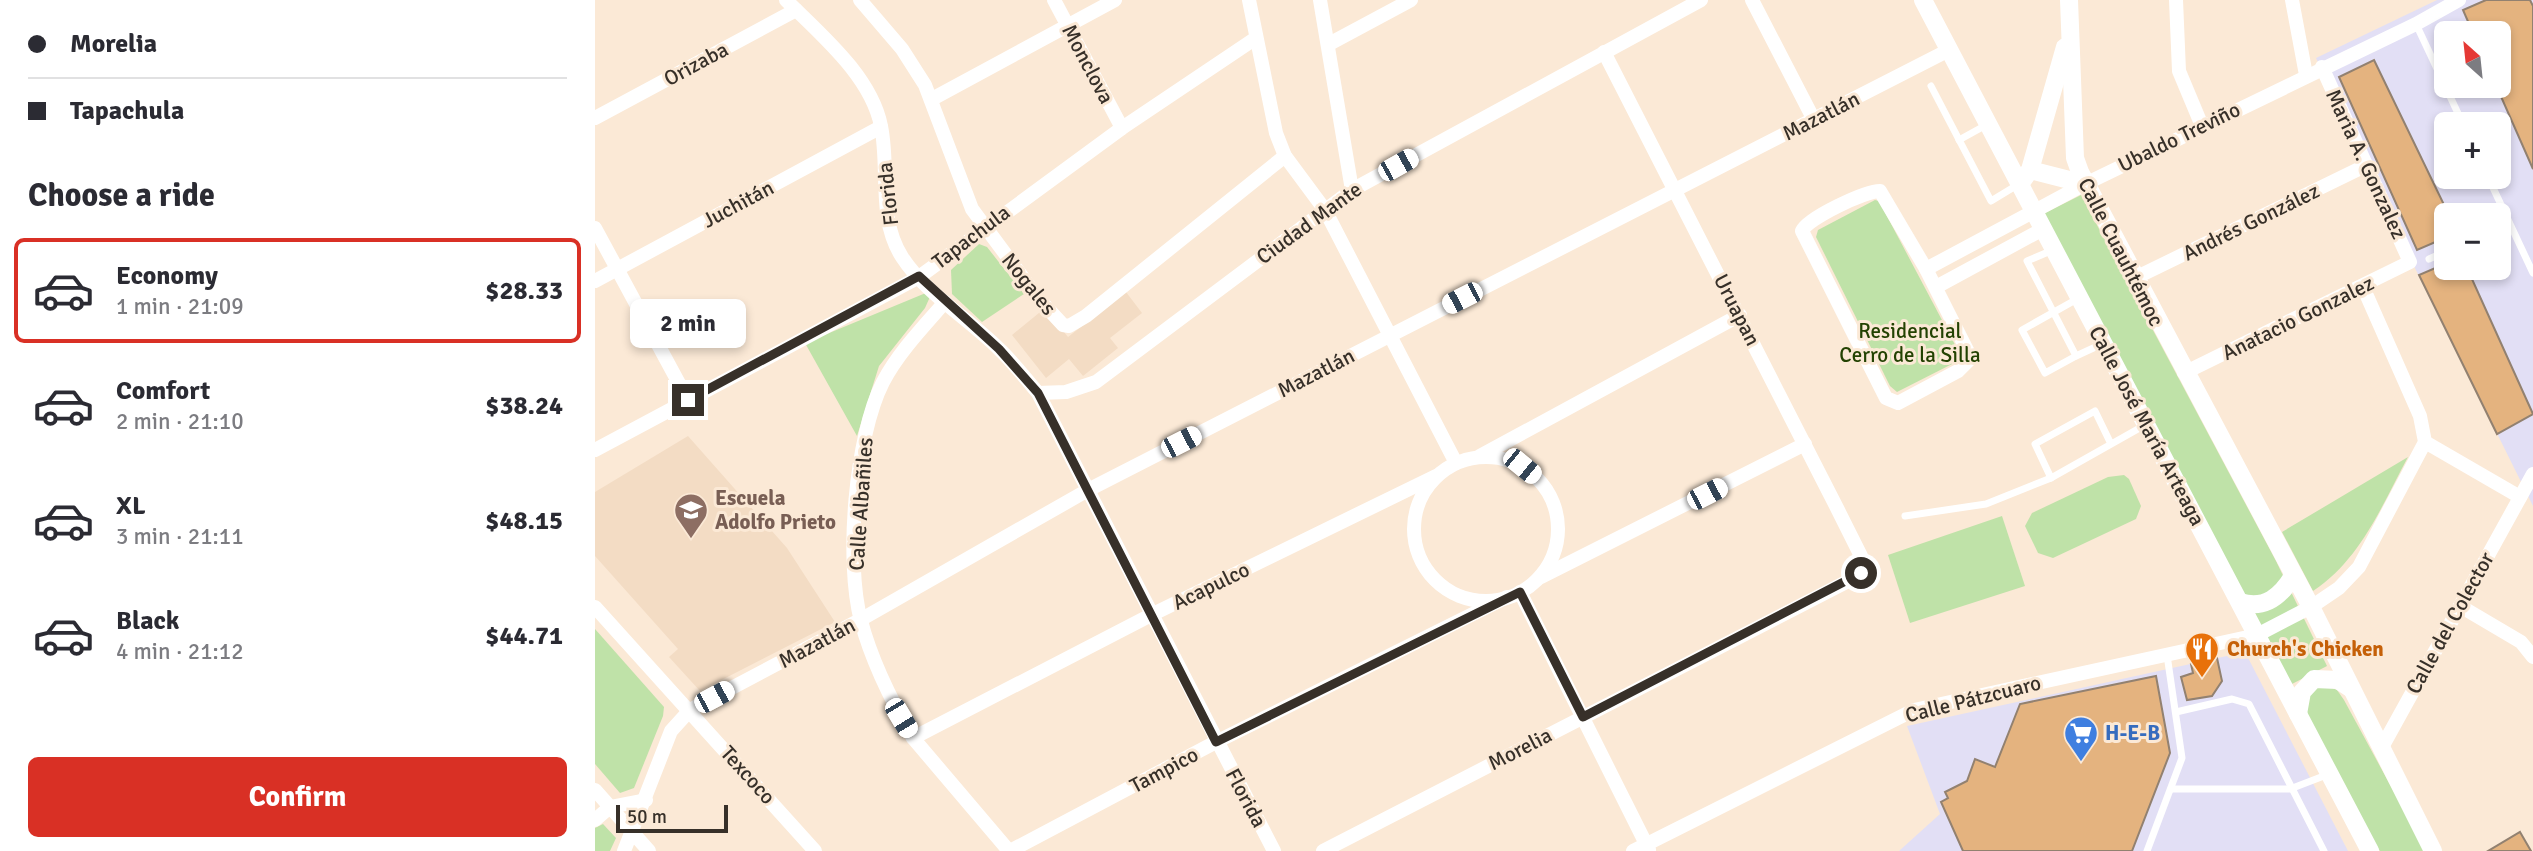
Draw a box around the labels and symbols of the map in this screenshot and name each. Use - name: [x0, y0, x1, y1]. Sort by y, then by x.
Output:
- street label: Monclova: [1056, 20, 1120, 108]
- north arrow: [2434, 21, 2511, 98]
- street label: Orizaba: [659, 36, 733, 92]
- street label: Maria A. Gonzalez: [2320, 85, 2412, 243]
- street label: Mazatlán: [1778, 86, 1864, 146]
- street label: Ubaldo Treviño: [2114, 96, 2244, 178]
- car: [1375, 146, 1422, 184]
- street label: Florida: [872, 161, 904, 227]
- street label: Calle Cuauhtémoc: [2072, 173, 2170, 331]
- street label: Juchitán: [698, 174, 778, 234]
- street label: Ciudad Mante: [1251, 176, 1367, 270]
- street label: Andrés González: [2178, 178, 2324, 266]
- street label: Tapachula: [927, 199, 1015, 275]
- street label: Nogales: [996, 248, 1062, 320]
- street label: Uruapan: [1708, 270, 1766, 350]
- street label: Anatacio Gonzalez: [2218, 270, 2378, 366]
- car: [1439, 279, 1486, 317]
- callout: 2 min: [630, 298, 746, 348]
- park label: Residencial Cerro de la Silla: [1839, 318, 1981, 368]
- street label: Calle José María Arteaga: [2083, 322, 2211, 530]
- street label: Mazatlán: [1273, 343, 1359, 403]
- route end: [672, 384, 704, 416]
- car: [1158, 423, 1205, 461]
- street label: Calle Albañiles: [843, 436, 879, 572]
- car: [1500, 445, 1545, 487]
- car: [1684, 475, 1731, 513]
- place label: Escuela Adolfo Prieto: [715, 485, 836, 535]
- school or university icon: Escuela Adolfo Prieto: [672, 491, 710, 540]
- street label: Calle del Colector: [2400, 547, 2500, 699]
- street label: Acapulco: [1168, 556, 1254, 616]
- route start: [1845, 557, 1877, 589]
- street label: Mazatlán: [774, 612, 860, 674]
- restaurant icon: Church's Chicken: [2183, 630, 2221, 679]
- place label: Church's Chicken: [2227, 636, 2384, 662]
- street label: Calle Pátzcuaro: [1902, 670, 2044, 728]
- car: [691, 678, 738, 716]
- car: [882, 695, 921, 741]
- supermarket icon: H-E-B: [2062, 714, 2100, 763]
- place label: H-E-B: [2105, 720, 2160, 746]
- street label: Morelia: [1484, 722, 1556, 776]
- street label: Texcoco: [715, 740, 781, 810]
- street label: Tampico: [1125, 741, 1203, 799]
- street label: Florida: [1220, 764, 1272, 832]
- scale bar: [616, 802, 728, 834]

